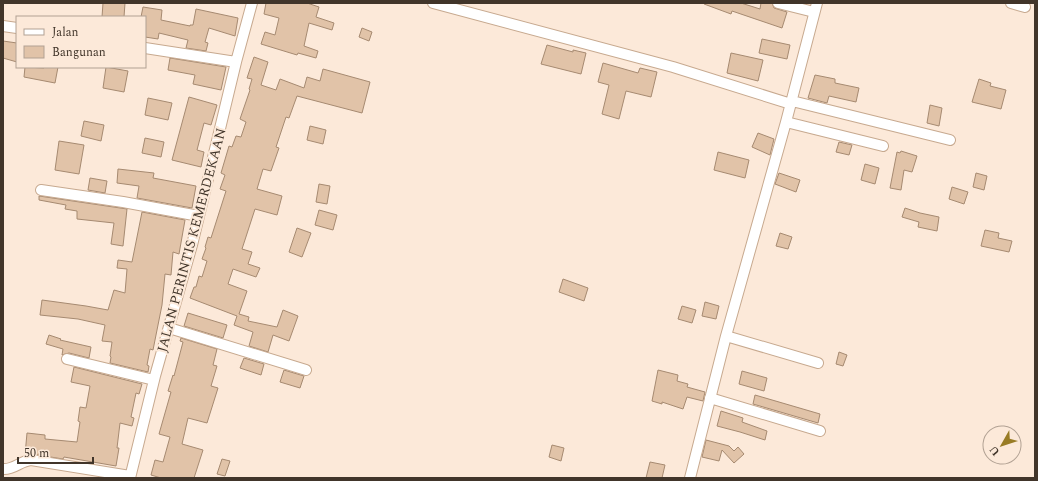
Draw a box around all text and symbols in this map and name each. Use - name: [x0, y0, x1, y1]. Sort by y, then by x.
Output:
- legend: [16, 16, 146, 68]
- text: Jalan: [52, 23, 79, 42]
- text: Bangunan: [52, 43, 106, 62]
- street label: JALAN PERINTIS KEMERDEKAAN: [151, 126, 232, 355]
- north arrow: [982, 425, 1022, 465]
- scale bar: [18, 439, 93, 465]
- text: U: [985, 442, 1004, 460]
- text: 50 m: [24, 444, 49, 463]

